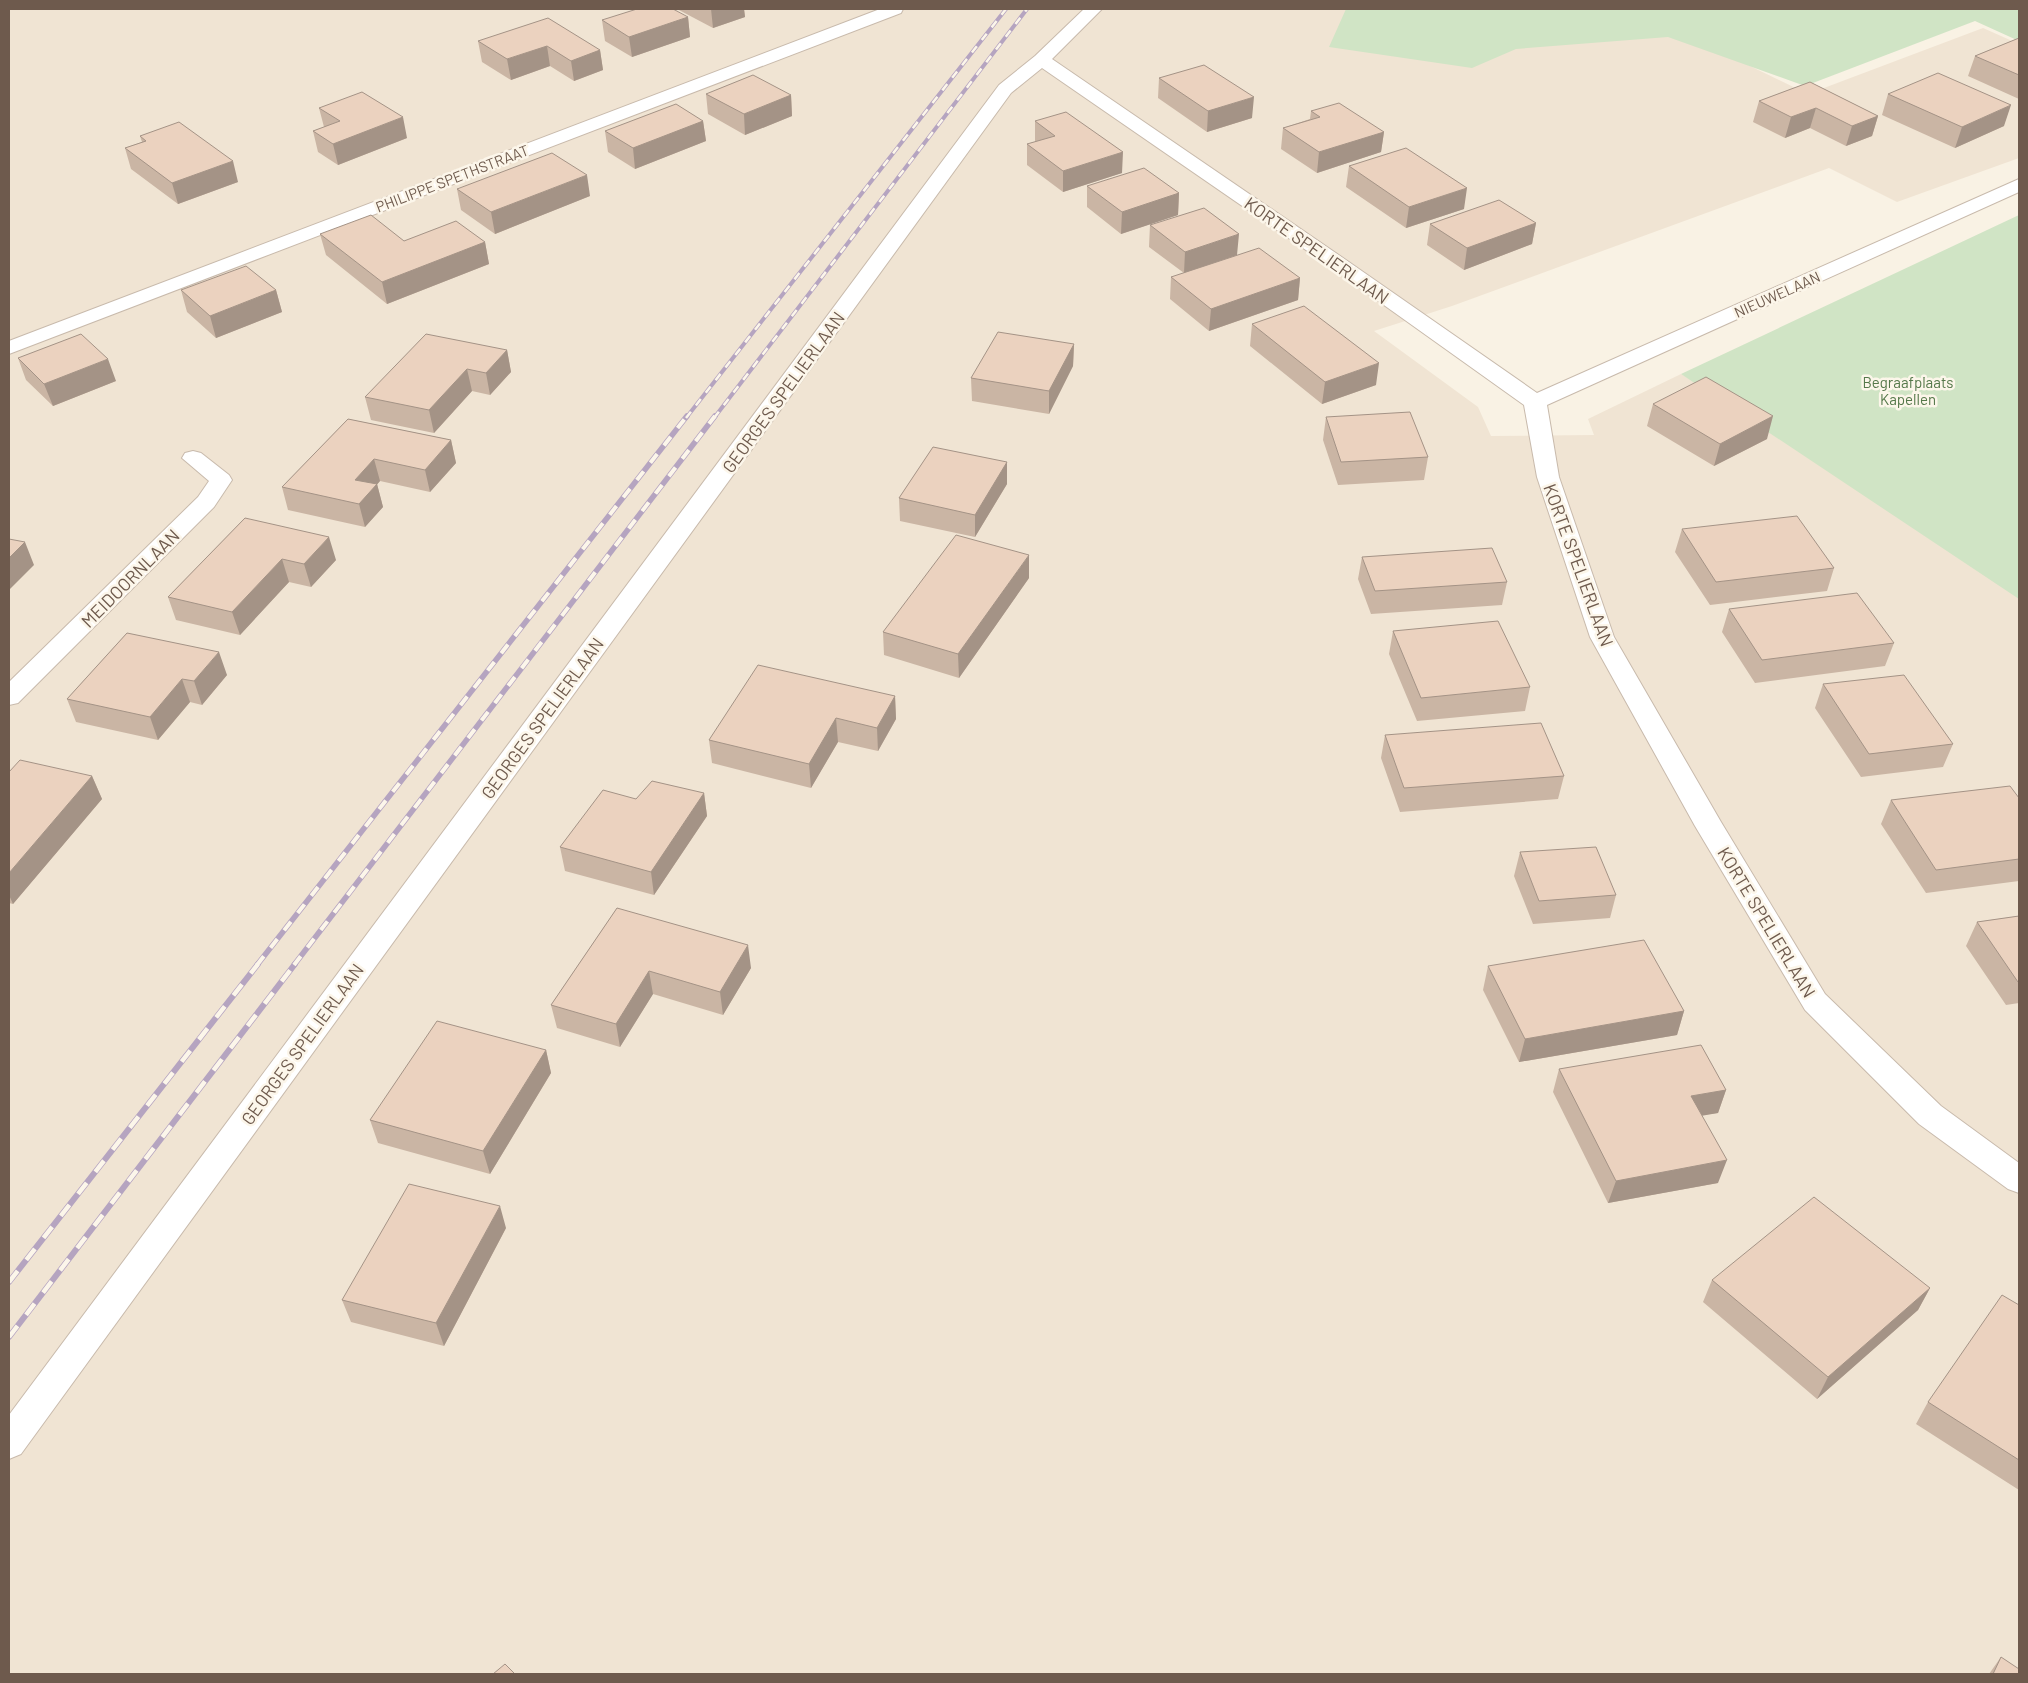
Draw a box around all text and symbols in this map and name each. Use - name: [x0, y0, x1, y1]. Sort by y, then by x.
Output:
- street label: PHILIPPE SPETHSTRAAT: [373, 141, 531, 215]
- street label: KORTE SPELIERLAAN: [1240, 192, 1394, 308]
- street label: NIEUWELAAN: [1731, 267, 1823, 321]
- street label: GEORGES SPELIERLAAN: [717, 307, 849, 477]
- park label: Begraafplaats Kapellen: [1862, 373, 1954, 408]
- street label: KORTE SPELIERLAAN: [1539, 481, 1619, 649]
- street label: MEIDOORNLAAN: [76, 524, 184, 632]
- street label: GEORGES SPELIERLAAN: [476, 633, 608, 803]
- street label: KORTE SPELIERLAAN: [1713, 843, 1821, 1001]
- street label: GEORGES SPELIERLAAN: [236, 959, 368, 1129]

